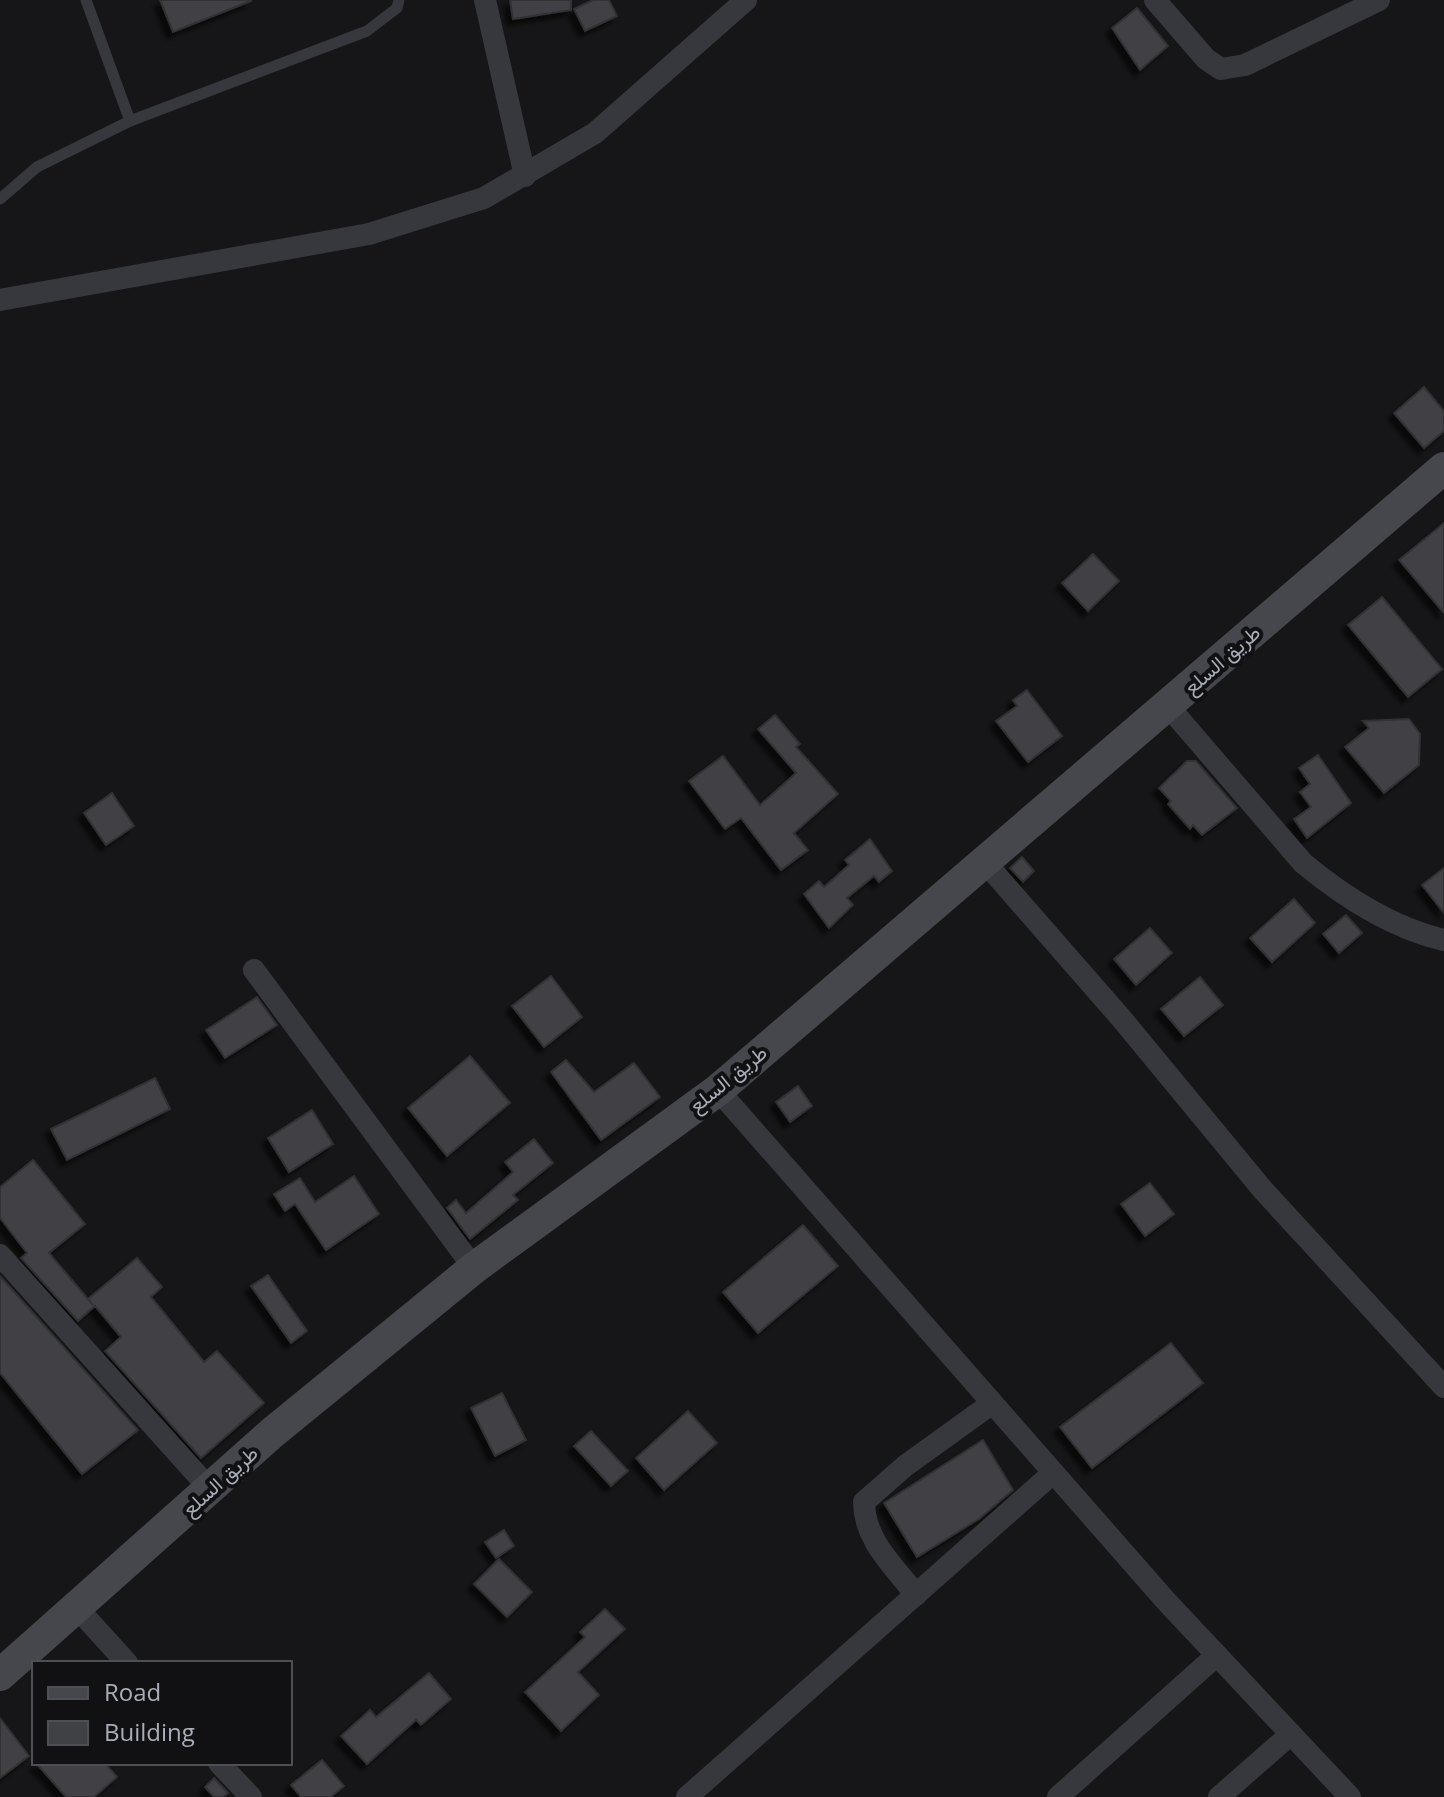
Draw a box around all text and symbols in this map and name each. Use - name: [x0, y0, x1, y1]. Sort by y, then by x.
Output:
- street label: طريق السلع: [1178, 619, 1266, 701]
- street label: طريق السلع: [683, 1039, 773, 1119]
- street label: طريق السلع: [176, 1439, 264, 1523]
- legend: [32, 1661, 292, 1765]
- text: Road: [104, 1675, 161, 1708]
- text: Building: [104, 1715, 195, 1748]

